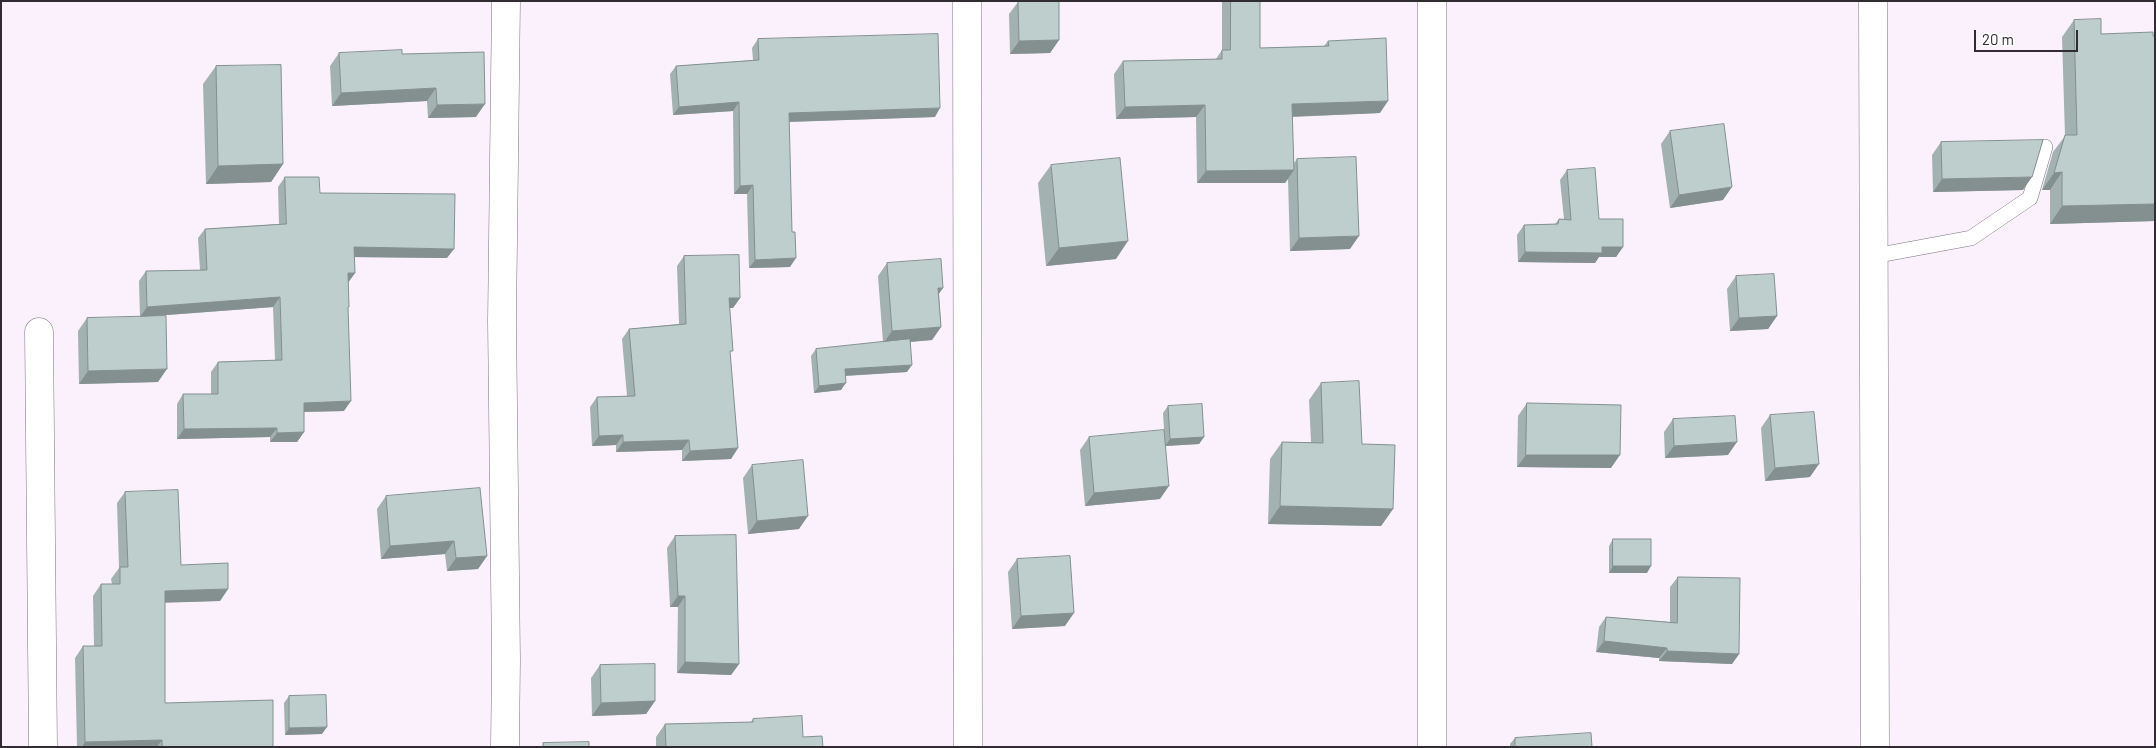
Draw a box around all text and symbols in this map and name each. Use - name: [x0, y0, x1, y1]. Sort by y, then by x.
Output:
- scale bar: [1976, 20, 2080, 52]
- text: 20 m: [1982, 30, 2014, 48]

